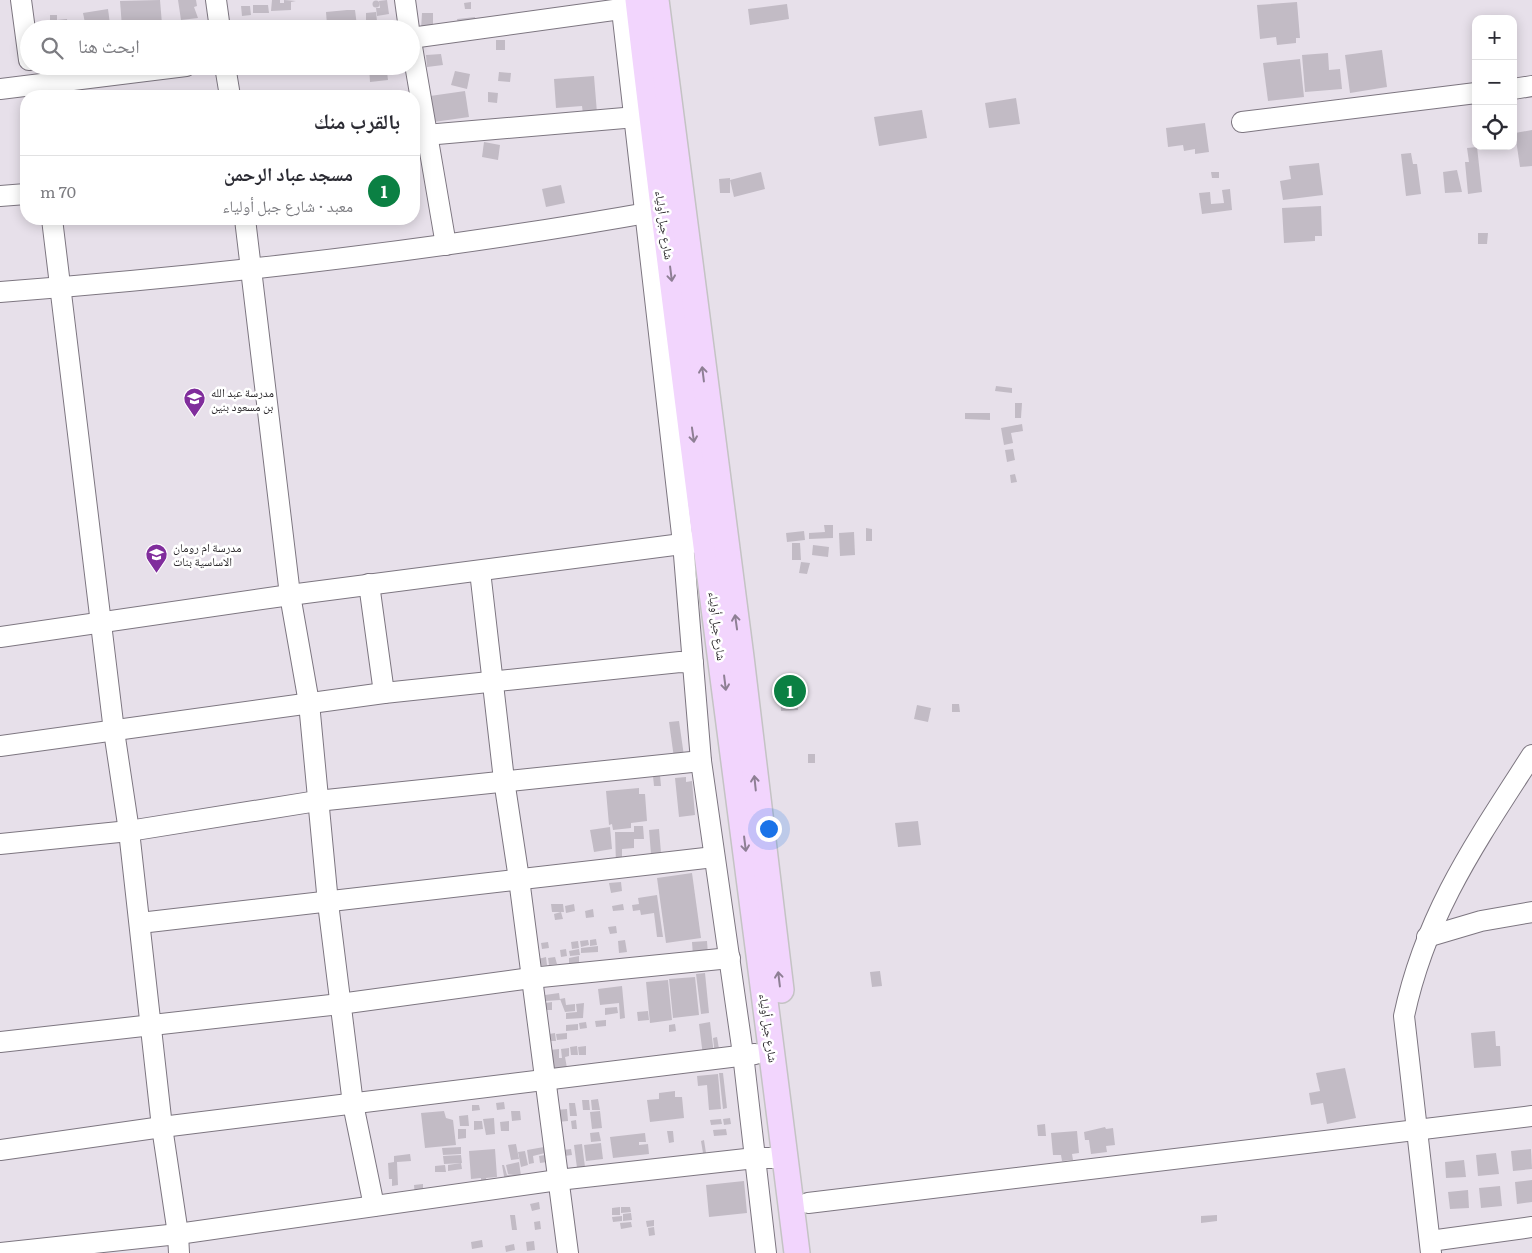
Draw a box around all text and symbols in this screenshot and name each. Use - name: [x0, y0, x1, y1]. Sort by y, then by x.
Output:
- map controls: [1472, 15, 1517, 150]
- button: +: [1472, 15, 1517, 60]
- search box: [20, 20, 420, 75]
- text: ابحث هنا: [78, 31, 140, 59]
- icon: search: [38, 34, 66, 62]
- button: −: [1472, 60, 1517, 105]
- text: بالقرب منك: [314, 104, 400, 135]
- button: locate: [1472, 105, 1517, 150]
- text: مسجد عباد الرحمن: [224, 159, 353, 187]
- text: 70 m: [40, 179, 76, 203]
- text: 1: [381, 179, 387, 203]
- street label: شارع جبل أولياء: [651, 189, 679, 261]
- text: معبد · شارع جبل أولياء: [222, 193, 353, 217]
- one-way arrow: [666, 266, 676, 282]
- one-way arrow: [698, 366, 708, 382]
- place label: مدرسة عبد الله بن مسعود بنين: [211, 383, 274, 415]
- school or university icon: مدرسة عبد الله بن مسعود بنين: [183, 387, 207, 418]
- one-way arrow: [688, 427, 698, 443]
- place label: مدرسة ام رومان الاساسية بنات: [173, 538, 241, 570]
- school or university icon: مدرسة ام رومان الاساسية بنات: [145, 542, 169, 573]
- street label: شارع جبل أولياء: [705, 590, 731, 662]
- one-way arrow: [731, 614, 741, 630]
- pin: 1: [774, 672, 806, 710]
- one-way arrow: [720, 675, 730, 691]
- one-way arrow: [750, 775, 760, 791]
- your location: [756, 816, 782, 842]
- one-way arrow: [740, 836, 750, 852]
- one-way arrow: [774, 971, 784, 987]
- street label: شارع جبل أولياء: [755, 992, 783, 1064]

